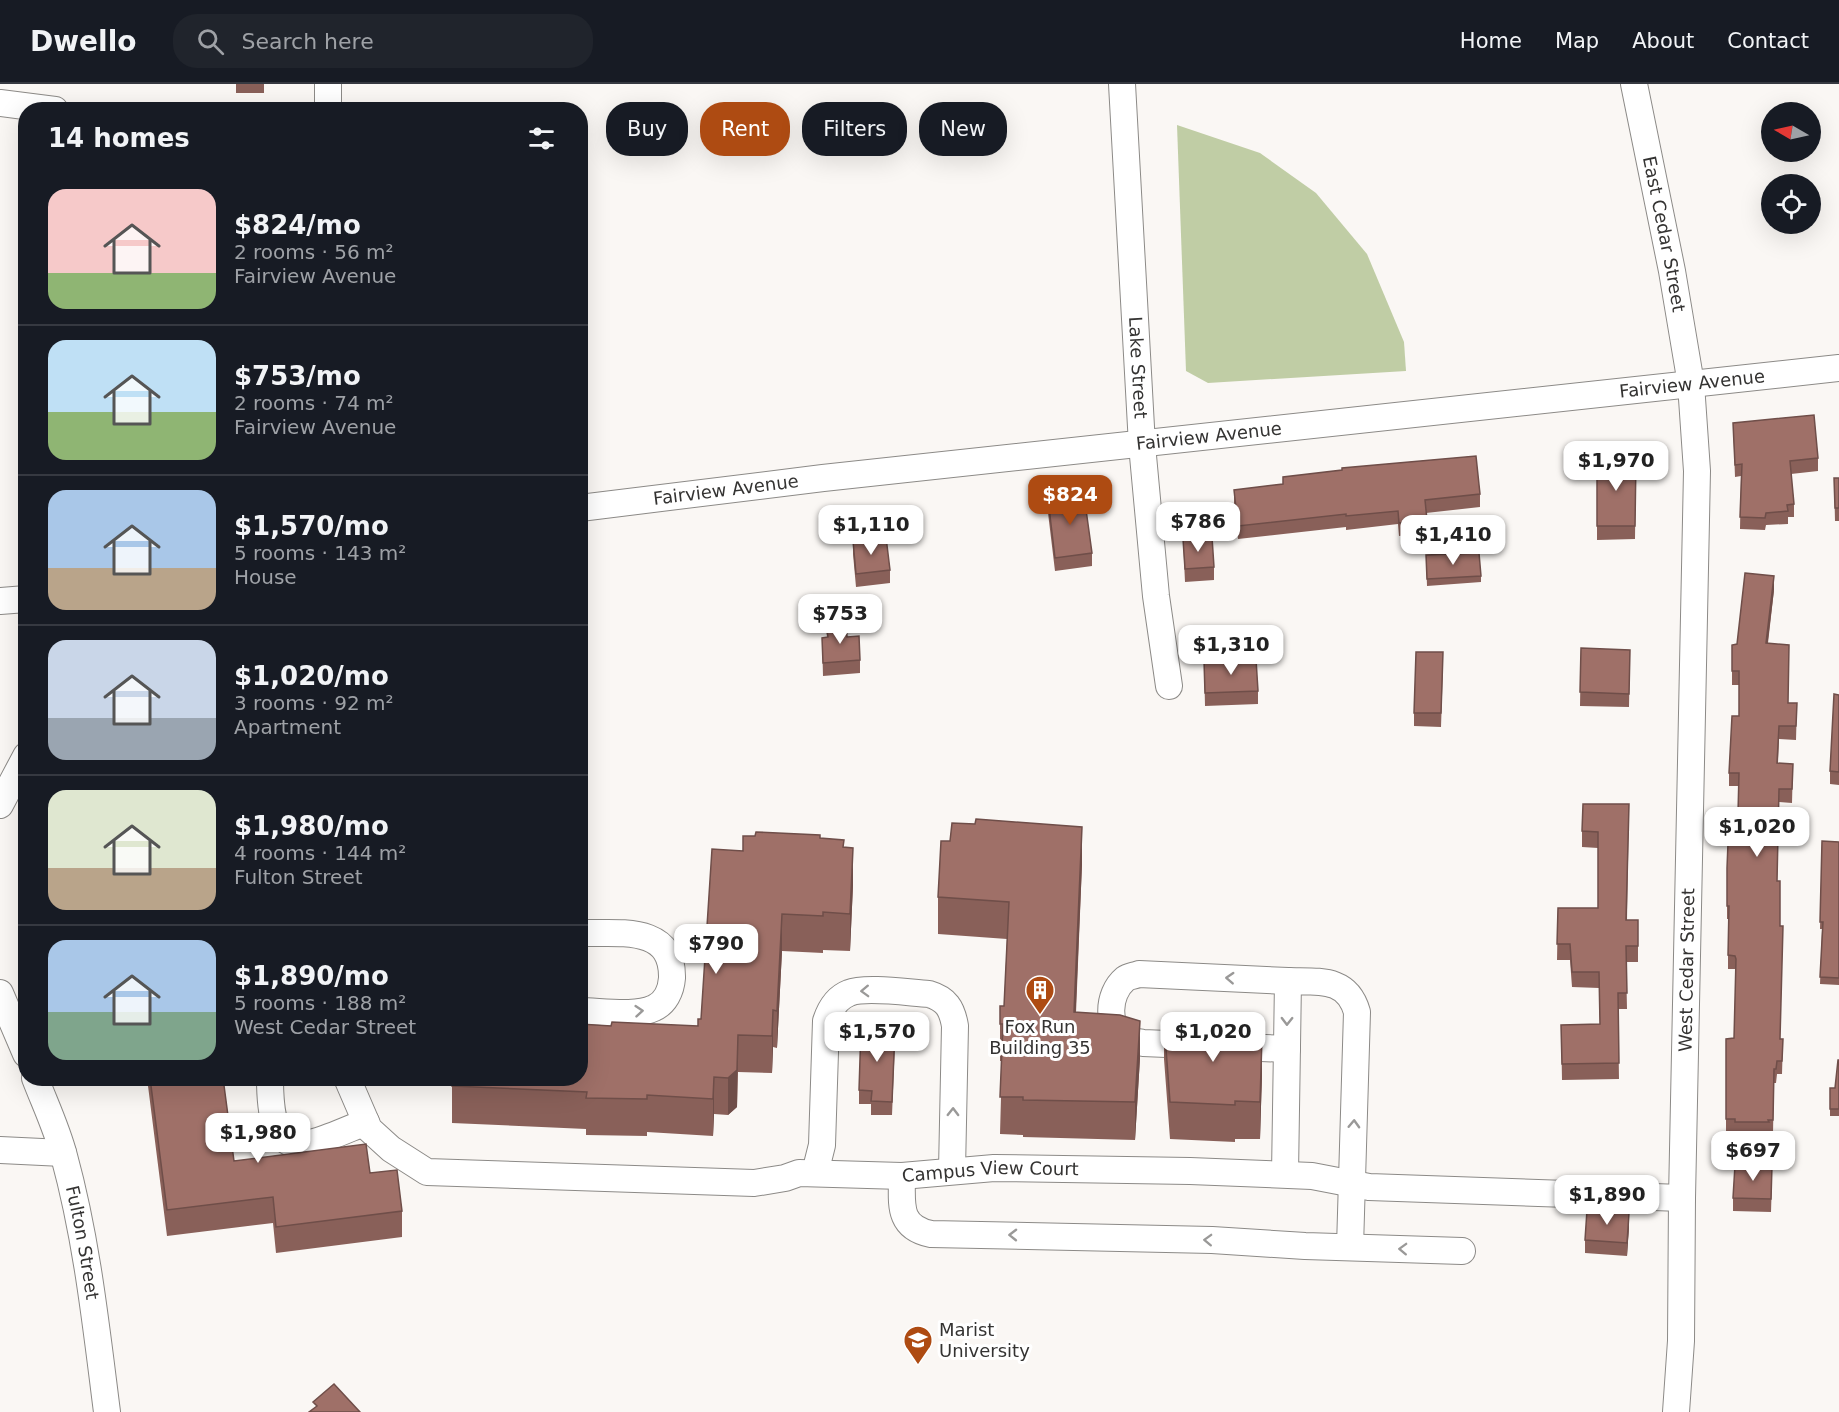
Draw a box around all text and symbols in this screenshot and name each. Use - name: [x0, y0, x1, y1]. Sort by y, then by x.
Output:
- search box: [173, 14, 593, 68]
- text: Dwello: [30, 25, 137, 58]
- icon: search: [194, 25, 227, 58]
- text: Search here: [242, 29, 374, 54]
- text: Home: [1460, 29, 1522, 53]
- text: Map: [1555, 29, 1599, 53]
- text: About: [1632, 29, 1694, 53]
- text: Contact: [1727, 29, 1809, 53]
- chip: Buy: [606, 102, 688, 156]
- chip: Rent: [700, 102, 790, 156]
- chip: Filters: [802, 102, 907, 156]
- chip: New: [919, 102, 1007, 156]
- north arrow: [1761, 102, 1821, 162]
- map controls: [1761, 102, 1821, 234]
- icon: filters: [525, 122, 558, 155]
- text: 14 homes: [48, 123, 190, 153]
- street label: East Cedar Street: [1639, 154, 1690, 314]
- button: locate: [1761, 174, 1821, 234]
- text: $824/mo: [234, 210, 361, 240]
- icon: home: [96, 213, 168, 285]
- text: 2 rooms · 56 m²: [234, 240, 394, 264]
- text: Fairview Avenue: [234, 264, 396, 288]
- street label: Lake Street: [1125, 316, 1152, 419]
- text: $753/mo: [234, 361, 361, 391]
- icon: home: [96, 364, 168, 436]
- street label: Fairview Avenue: [1618, 365, 1766, 402]
- text: 2 rooms · 74 m²: [234, 391, 394, 415]
- text: Fairview Avenue: [234, 415, 396, 439]
- street label: Fairview Avenue: [1135, 417, 1283, 454]
- pin: $1,970: [1567, 441, 1665, 492]
- text: $1,970: [1577, 448, 1655, 472]
- street label: Fairview Avenue: [652, 470, 800, 509]
- pin: $824: [1034, 475, 1106, 526]
- text: $824: [1042, 482, 1098, 506]
- pin: $786: [1162, 502, 1234, 553]
- pin: $1,110: [822, 505, 920, 556]
- text: $786: [1170, 509, 1226, 533]
- text: $1,570/mo: [234, 511, 389, 541]
- text: $1,110: [832, 512, 910, 536]
- icon: home: [96, 514, 168, 586]
- pin: $1,410: [1404, 515, 1502, 566]
- text: $1,410: [1414, 522, 1492, 546]
- text: 5 rooms · 143 m²: [234, 541, 406, 565]
- text: House: [234, 565, 297, 589]
- pin: $753: [804, 594, 876, 645]
- text: $753: [812, 601, 868, 625]
- pin: $1,310: [1182, 625, 1280, 676]
- text: $1,310: [1192, 632, 1270, 656]
- text: $1,020/mo: [234, 661, 389, 691]
- icon: home: [96, 664, 168, 736]
- text: 3 rooms · 92 m²: [234, 691, 394, 715]
- text: Apartment: [234, 715, 341, 739]
- pin: $1,020: [1708, 807, 1806, 858]
- text: $1,980/mo: [234, 811, 389, 841]
- icon: home: [96, 814, 168, 886]
- text: $1,020: [1718, 814, 1796, 838]
- text: 4 rooms · 144 m²: [234, 841, 406, 865]
- text: Fulton Street: [234, 865, 363, 889]
- street label: West Cedar Street: [1675, 888, 1698, 1052]
- pin: $790: [680, 924, 752, 975]
- text: $790: [688, 931, 744, 955]
- text: $1,890/mo: [234, 961, 389, 991]
- icon: home: [96, 964, 168, 1036]
- one-way arrow: [1225, 972, 1234, 985]
- building icon: Fox Run Building 35: [1024, 974, 1056, 1016]
- one-way arrow: [860, 985, 869, 998]
- text: 5 rooms · 188 m²: [234, 991, 406, 1015]
- one-way arrow: [634, 1005, 643, 1018]
- pin: $1,570: [828, 1012, 926, 1063]
- pin: $1,020: [1164, 1012, 1262, 1063]
- text: West Cedar Street: [234, 1015, 416, 1039]
- place label: Fox Run Building 35: [989, 1016, 1091, 1058]
- one-way arrow: [1281, 1016, 1294, 1025]
- text: $1,570: [838, 1019, 916, 1043]
- text: $1,020: [1174, 1019, 1252, 1043]
- one-way arrow: [947, 1107, 959, 1116]
- pin: $1,980: [209, 1113, 307, 1164]
- text: $1,980: [219, 1120, 297, 1144]
- one-way arrow: [1348, 1120, 1361, 1129]
- pin: $697: [1717, 1131, 1789, 1182]
- text: $697: [1725, 1138, 1781, 1162]
- street label: Campus View Court: [901, 1157, 1079, 1186]
- pin: $1,890: [1558, 1175, 1656, 1226]
- text: $1,890: [1568, 1182, 1646, 1206]
- street label: Fulton Street: [62, 1183, 103, 1301]
- one-way arrow: [1009, 1229, 1018, 1242]
- one-way arrow: [1204, 1233, 1213, 1246]
- one-way arrow: [1399, 1242, 1408, 1255]
- place label: Marist University: [939, 1319, 1030, 1361]
- school or university icon: Marist University: [902, 1324, 934, 1366]

